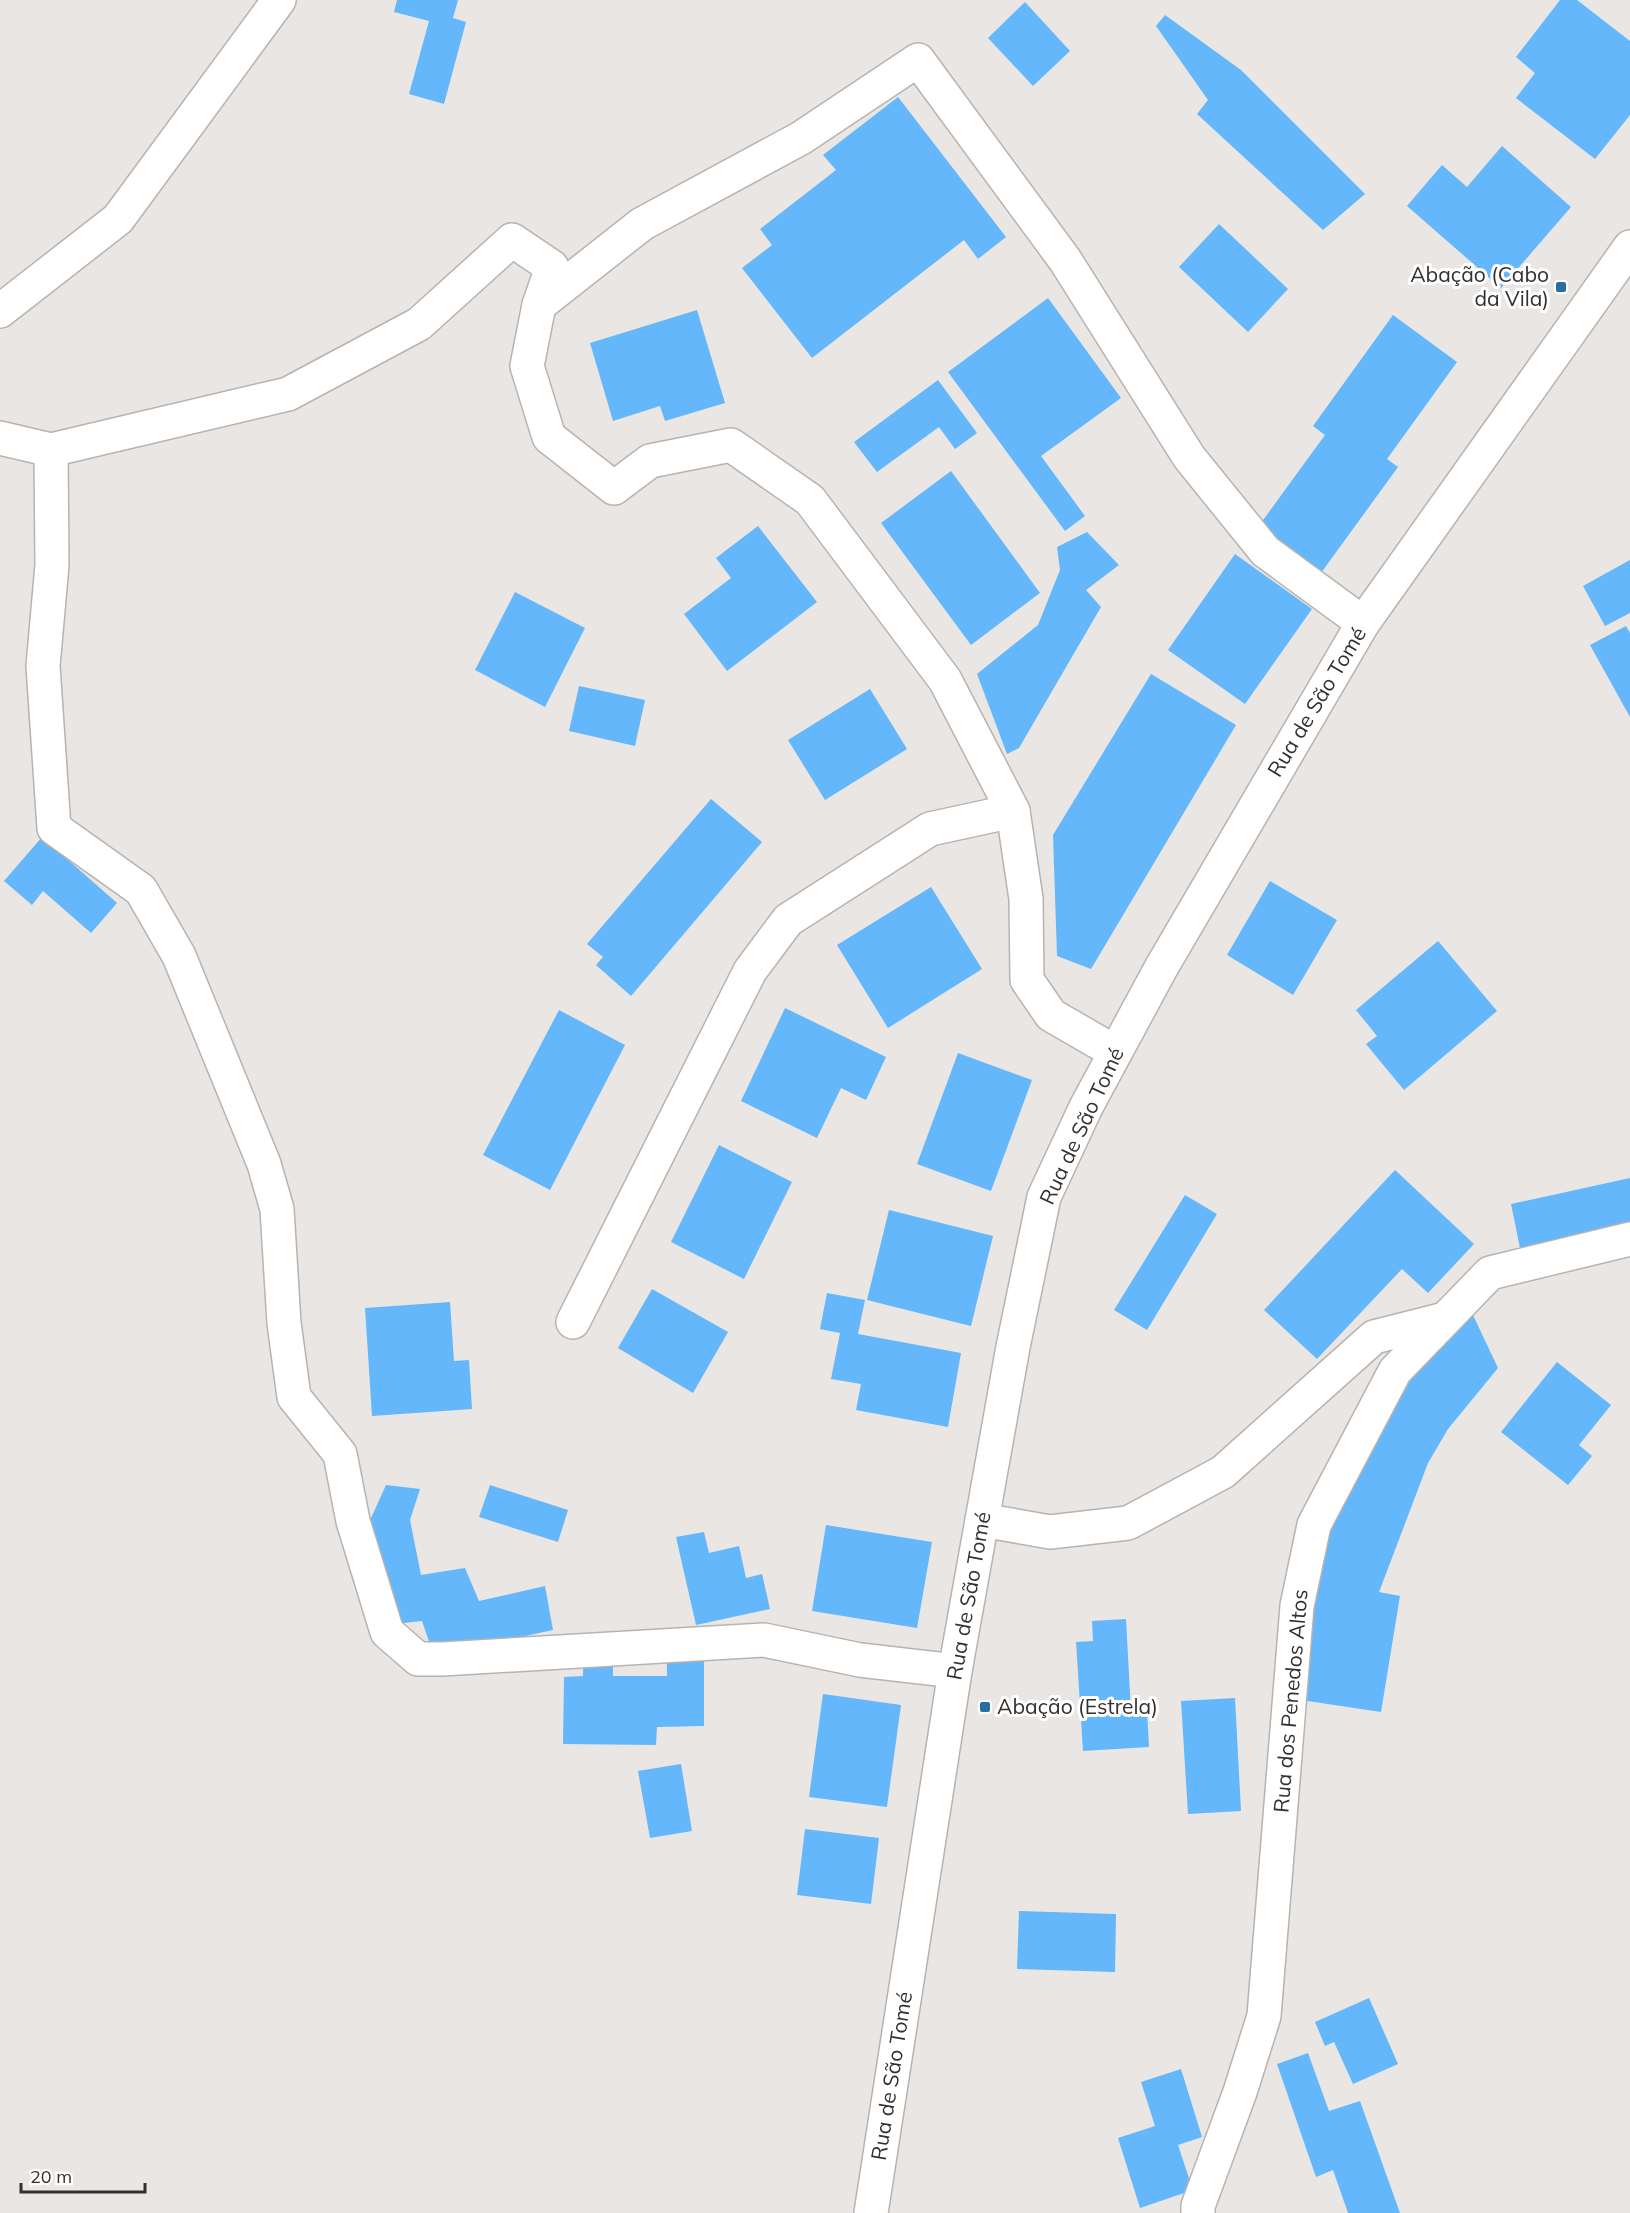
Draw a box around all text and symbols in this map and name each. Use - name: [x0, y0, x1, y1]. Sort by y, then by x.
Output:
- place label: Abação (Cabo da Vila): [1410, 261, 1549, 311]
- marker: Abação (Cabo da Vila): [1554, 280, 1568, 294]
- street label: Rua de São Tomé: [1261, 622, 1371, 781]
- street label: Rua de São Tomé: [1033, 1043, 1129, 1208]
- street label: Rua de São Tomé: [940, 1510, 996, 1682]
- street label: Rua dos Penedos Altos: [1267, 1588, 1313, 1814]
- place label: Abação (Estrela): [997, 1693, 1158, 1719]
- marker: Abação (Estrela): [978, 1700, 992, 1714]
- street label: Rua de São Tomé: [865, 1990, 917, 2162]
- scale bar: [21, 2156, 146, 2194]
- text: 20 m: [30, 2165, 72, 2188]

